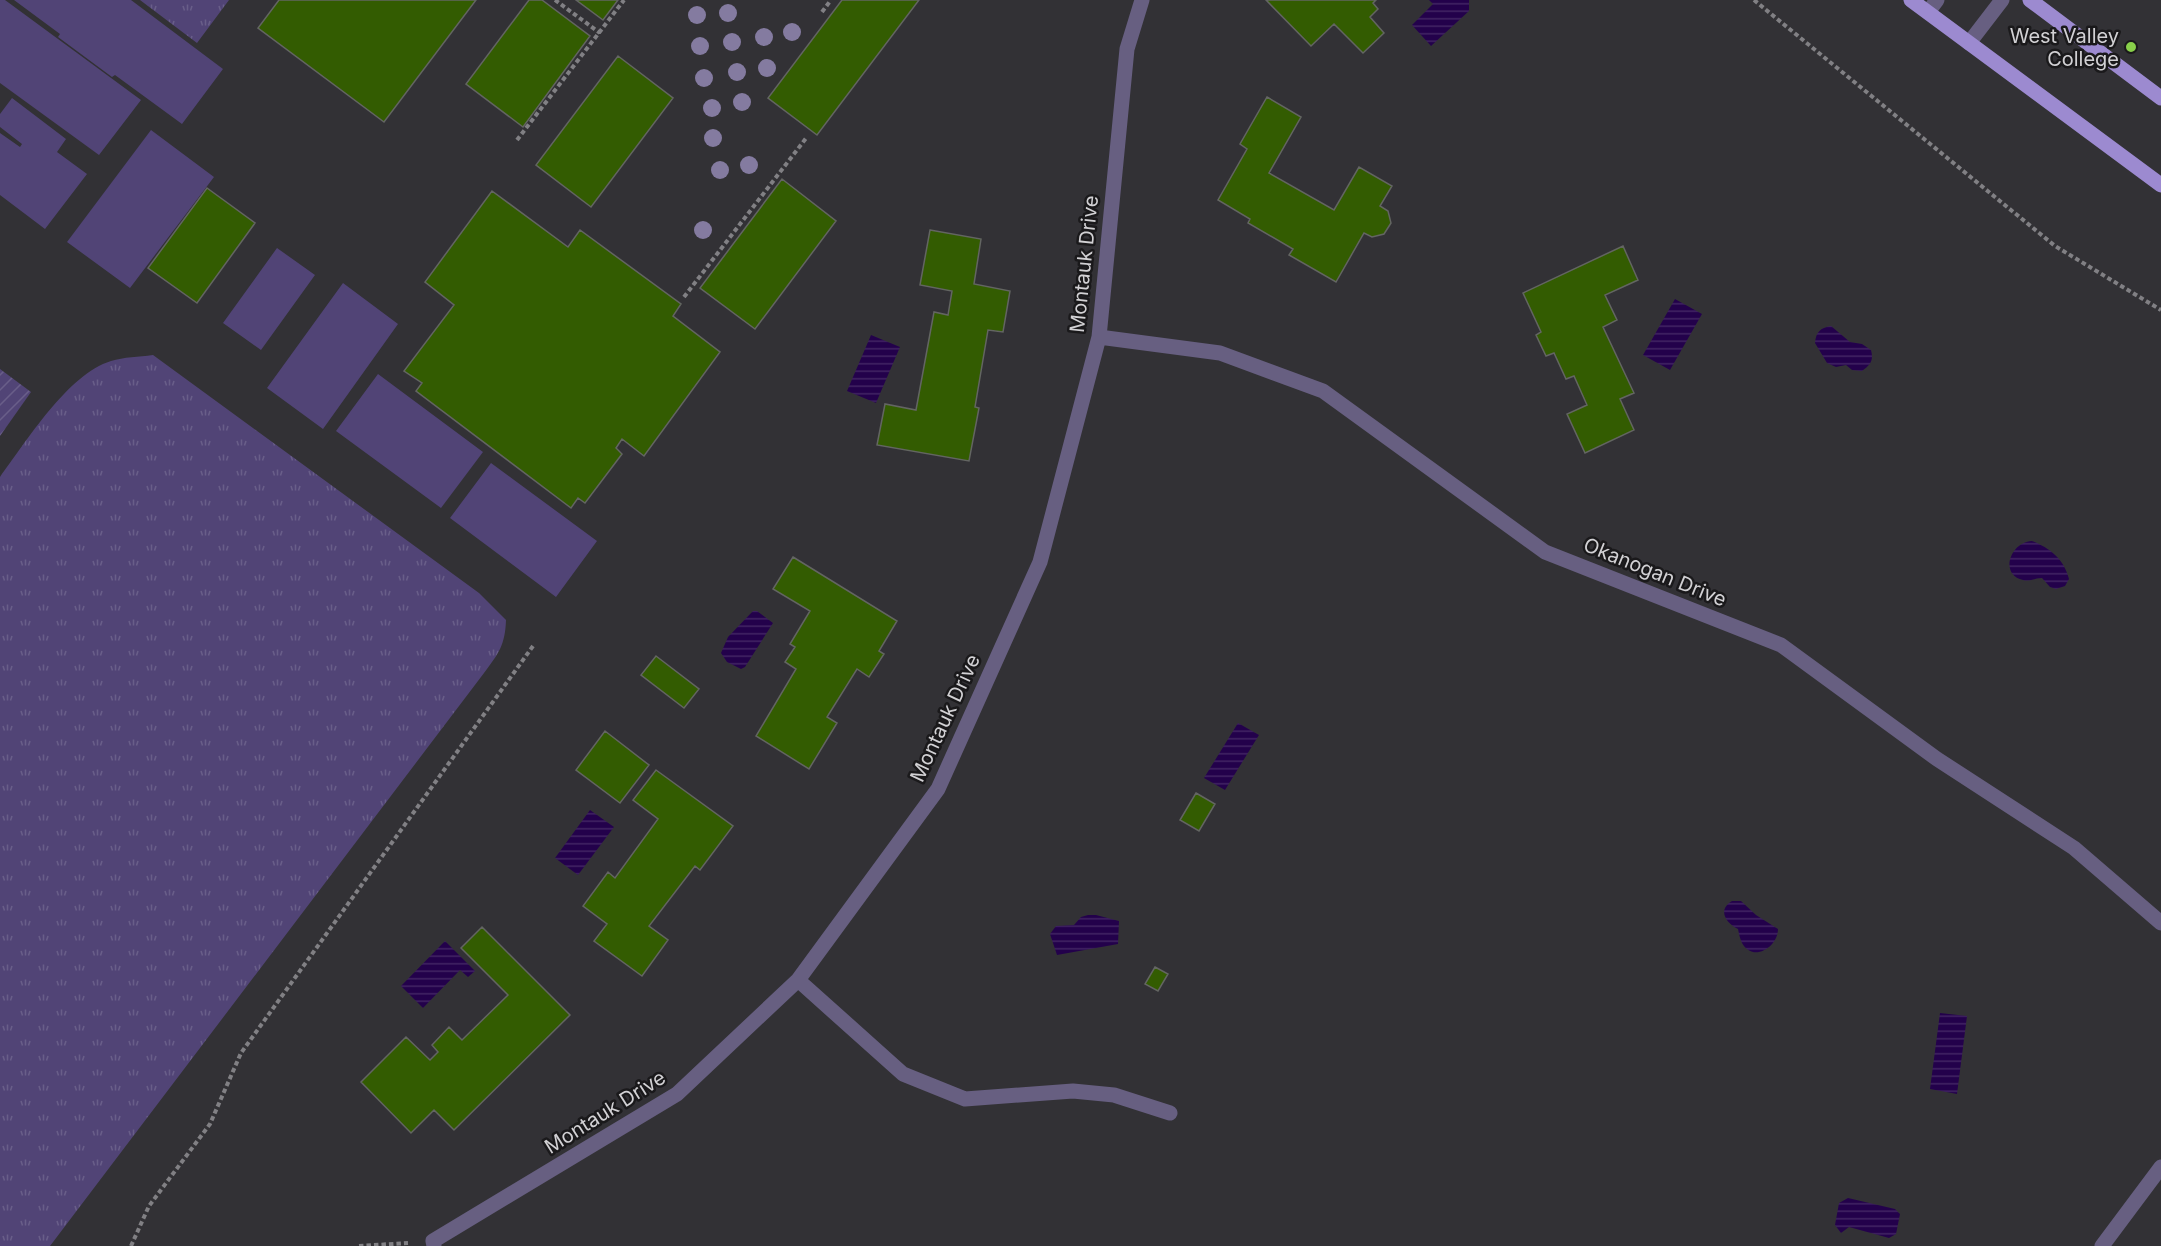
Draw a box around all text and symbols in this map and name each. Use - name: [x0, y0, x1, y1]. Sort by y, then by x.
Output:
- place label: West Valley College: [2010, 24, 2119, 71]
- marker: West Valley College: [2124, 40, 2138, 54]
- street label: Montauk Drive: [1065, 194, 1103, 334]
- street label: Okanogan Drive: [1580, 532, 1730, 612]
- street label: Montauk Drive: [905, 650, 985, 786]
- street label: Montauk Drive: [540, 1065, 670, 1159]

